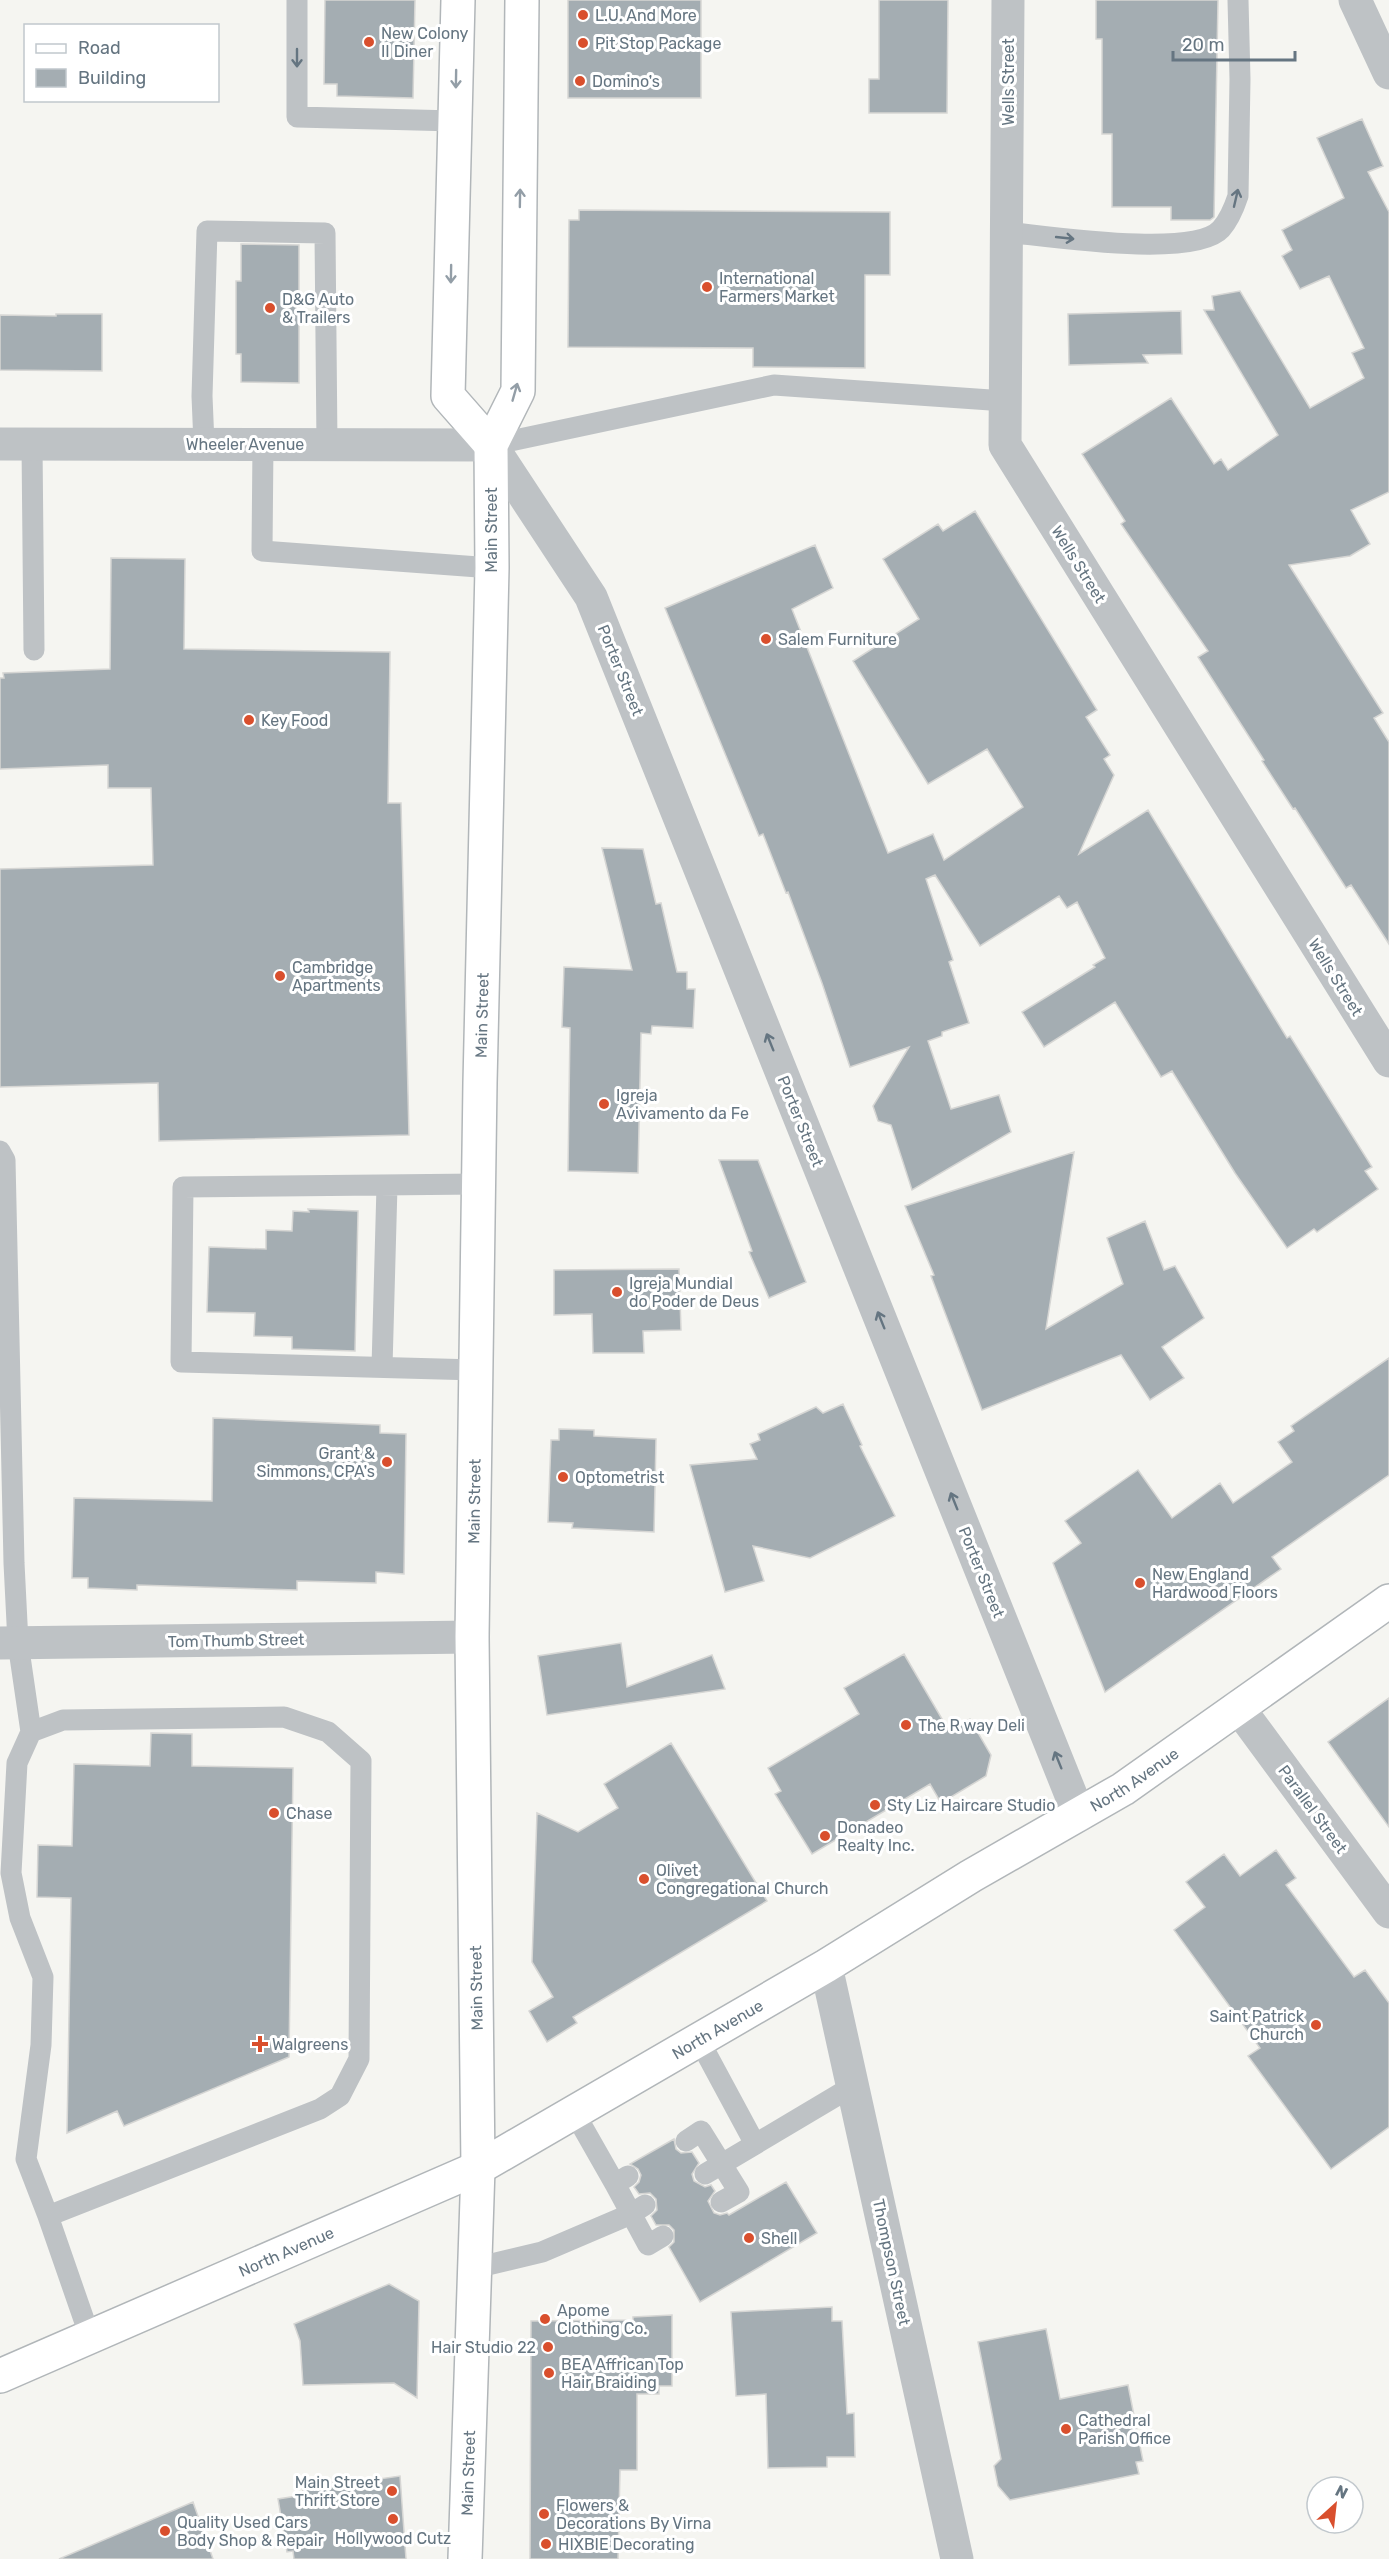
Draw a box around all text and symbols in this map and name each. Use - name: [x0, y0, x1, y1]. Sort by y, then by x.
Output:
- place label: L.U. And More: [595, 6, 697, 25]
- marker: L.U. And More: [576, 8, 590, 22]
- legend: [24, 24, 219, 102]
- place label: New Colony II Diner: [381, 24, 469, 61]
- scale bar: [1173, 24, 1294, 62]
- place label: Pit Stop Package: [595, 34, 721, 53]
- text: 20 m: [1182, 34, 1224, 56]
- marker: New Colony II Diner: [362, 35, 376, 49]
- marker: Pit Stop Package: [576, 36, 590, 50]
- text: Road: [78, 37, 121, 59]
- street label: Wells Street: [999, 38, 1018, 126]
- one-way arrow: [291, 48, 303, 68]
- text: Building: [78, 67, 146, 89]
- one-way arrow: [450, 69, 462, 89]
- place label: Domino's: [592, 72, 660, 91]
- marker: Domino's: [573, 74, 587, 88]
- one-way arrow: [514, 188, 526, 208]
- one-way arrow: [1230, 189, 1242, 208]
- one-way arrow: [1054, 233, 1074, 244]
- one-way arrow: [446, 264, 457, 284]
- place label: International Farmers Market: [719, 269, 835, 306]
- marker: International Farmers Market: [700, 280, 714, 294]
- place label: D&G Auto & Trailers: [282, 290, 354, 327]
- marker: D&G Auto & Trailers: [263, 301, 277, 315]
- one-way arrow: [510, 383, 521, 402]
- street label: Wheeler Avenue: [186, 435, 304, 454]
- street label: Main Street: [482, 487, 501, 573]
- street label: Wells Street: [1047, 522, 1110, 606]
- street label: Porter Street: [594, 622, 647, 719]
- place label: Salem Furniture: [778, 630, 897, 649]
- marker: Salem Furniture: [759, 632, 773, 646]
- place label: Key Food: [261, 711, 328, 730]
- marker: Key Food: [242, 713, 256, 727]
- street label: Wells Street: [1304, 935, 1367, 1019]
- place label: Cambridge Apartments: [292, 958, 381, 995]
- marker: Cambridge Apartments: [273, 969, 287, 983]
- street label: Main Street: [472, 972, 493, 1058]
- one-way arrow: [764, 1033, 775, 1052]
- street label: Porter Street: [774, 1073, 827, 1170]
- place label: Igreja Avivamento da Fe: [616, 1086, 749, 1123]
- marker: Igreja Avivamento da Fe: [597, 1097, 611, 1111]
- place label: Igreja Mundial do Poder de Deus: [629, 1274, 759, 1311]
- marker: Igreja Mundial do Poder de Deus: [610, 1285, 624, 1299]
- one-way arrow: [875, 1311, 886, 1330]
- place label: Grant & Simmons, CPA's: [257, 1444, 375, 1481]
- marker: Grant & Simmons, CPA's: [380, 1455, 394, 1469]
- street label: Main Street: [464, 1458, 485, 1544]
- place label: Optometrist: [575, 1468, 664, 1487]
- marker: Optometrist: [556, 1470, 570, 1484]
- one-way arrow: [948, 1492, 959, 1511]
- street label: Porter Street: [955, 1524, 1008, 1621]
- place label: New England Hardwood Floors: [1152, 1565, 1278, 1602]
- marker: New England Hardwood Floors: [1133, 1576, 1147, 1590]
- street label: Tom Thumb Street: [167, 1630, 305, 1651]
- place label: The R way Deli: [918, 1716, 1025, 1735]
- marker: The R way Deli: [899, 1718, 913, 1732]
- street label: North Avenue: [1087, 1744, 1182, 1816]
- one-way arrow: [1052, 1751, 1063, 1770]
- street label: Parallel Street: [1274, 1761, 1351, 1857]
- place label: Sty Liz Haircare Studio: [887, 1796, 1055, 1815]
- marker: Sty Liz Haircare Studio: [868, 1798, 882, 1812]
- place label: Chase: [286, 1804, 332, 1823]
- marker: Chase: [267, 1806, 281, 1820]
- place label: Donadeo Realty Inc.: [837, 1818, 915, 1855]
- marker: Donadeo Realty Inc.: [818, 1829, 832, 1843]
- place label: Olivet Congregational Church: [656, 1861, 828, 1898]
- marker: Olivet Congregational Church: [637, 1872, 651, 1886]
- street label: Main Street: [466, 1945, 487, 2031]
- street label: North Avenue: [669, 1996, 766, 2063]
- place label: Saint Patrick Church: [1209, 2007, 1305, 2044]
- marker: Saint Patrick Church: [1309, 2018, 1323, 2032]
- place label: Walgreens: [272, 2035, 348, 2054]
- marker: Walgreens: [253, 2037, 267, 2051]
- street label: Thompson Street: [869, 2197, 914, 2327]
- street label: North Avenue: [236, 2223, 337, 2281]
- place label: Shell: [761, 2229, 797, 2248]
- marker: Shell: [742, 2231, 756, 2245]
- place label: Apome Clothing Co.: [557, 2301, 647, 2338]
- marker: Apome Clothing Co.: [538, 2312, 552, 2326]
- place label: Hair Studio 22: [431, 2338, 536, 2357]
- marker: Hair Studio 22: [541, 2340, 555, 2354]
- place label: BEA Affrican Top Hair Braiding: [561, 2355, 684, 2392]
- marker: BEA Affrican Top Hair Braiding: [542, 2366, 556, 2380]
- place label: Cathedral Parish Office: [1078, 2411, 1171, 2448]
- marker: Cathedral Parish Office: [1059, 2422, 1073, 2436]
- street label: Main Street: [457, 2430, 479, 2516]
- place label: Main Street Thrift Store: [295, 2473, 380, 2510]
- north arrow: [1305, 2475, 1365, 2535]
- text: N: [1332, 2481, 1351, 2503]
- marker: Main Street Thrift Store: [385, 2484, 399, 2498]
- place label: Flowers & Decorations By Virna: [556, 2496, 711, 2533]
- marker: Flowers & Decorations By Virna: [537, 2507, 551, 2521]
- marker: Hollywood Cutz: [386, 2512, 400, 2526]
- place label: Quality Used Cars Body Shop & Repair: [177, 2513, 324, 2550]
- marker: Quality Used Cars Body Shop & Repair: [158, 2524, 172, 2538]
- place label: Hollywood Cutz: [335, 2529, 451, 2548]
- place label: HIXBIE Decorating: [558, 2535, 695, 2554]
- marker: HIXBIE Decorating: [539, 2537, 553, 2551]

